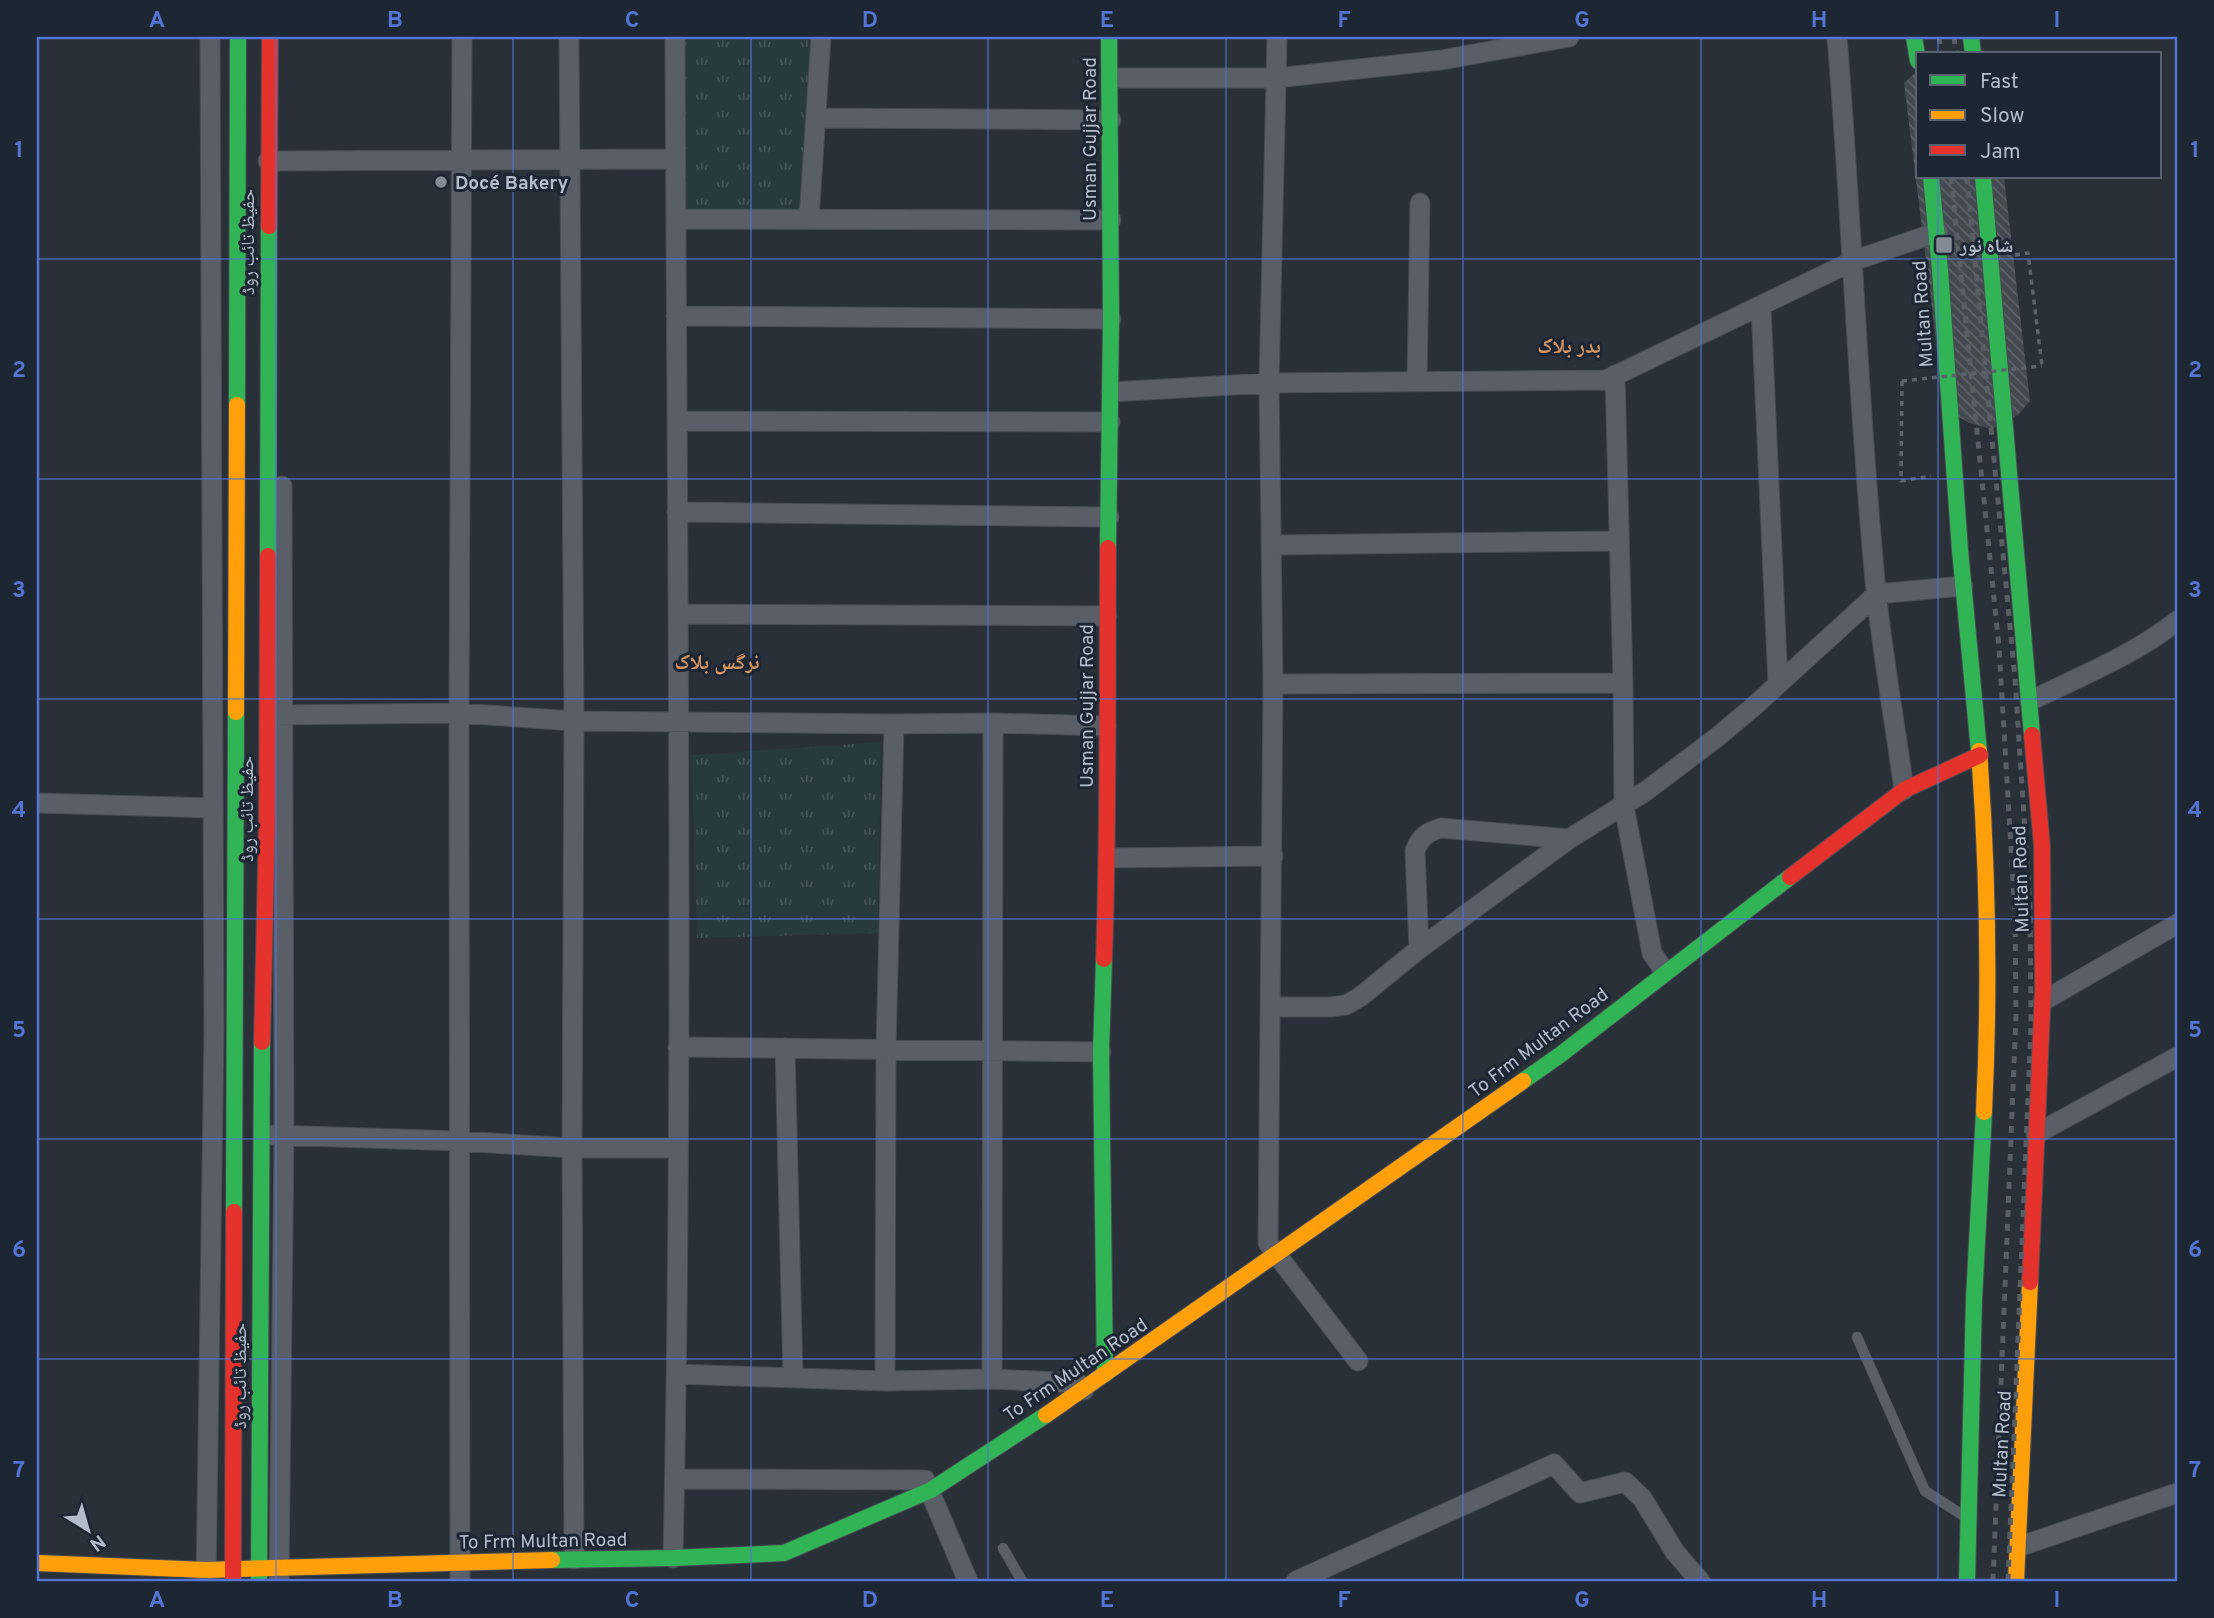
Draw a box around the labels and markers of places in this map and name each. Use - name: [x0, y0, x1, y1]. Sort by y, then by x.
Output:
- place label: Docé Bakery: [455, 172, 568, 196]
- marker: Docé Bakery: [433, 174, 449, 190]
- marker: شاہ نور: [1934, 235, 1954, 255]
- place label: شاہ نور: [1959, 235, 2013, 259]

